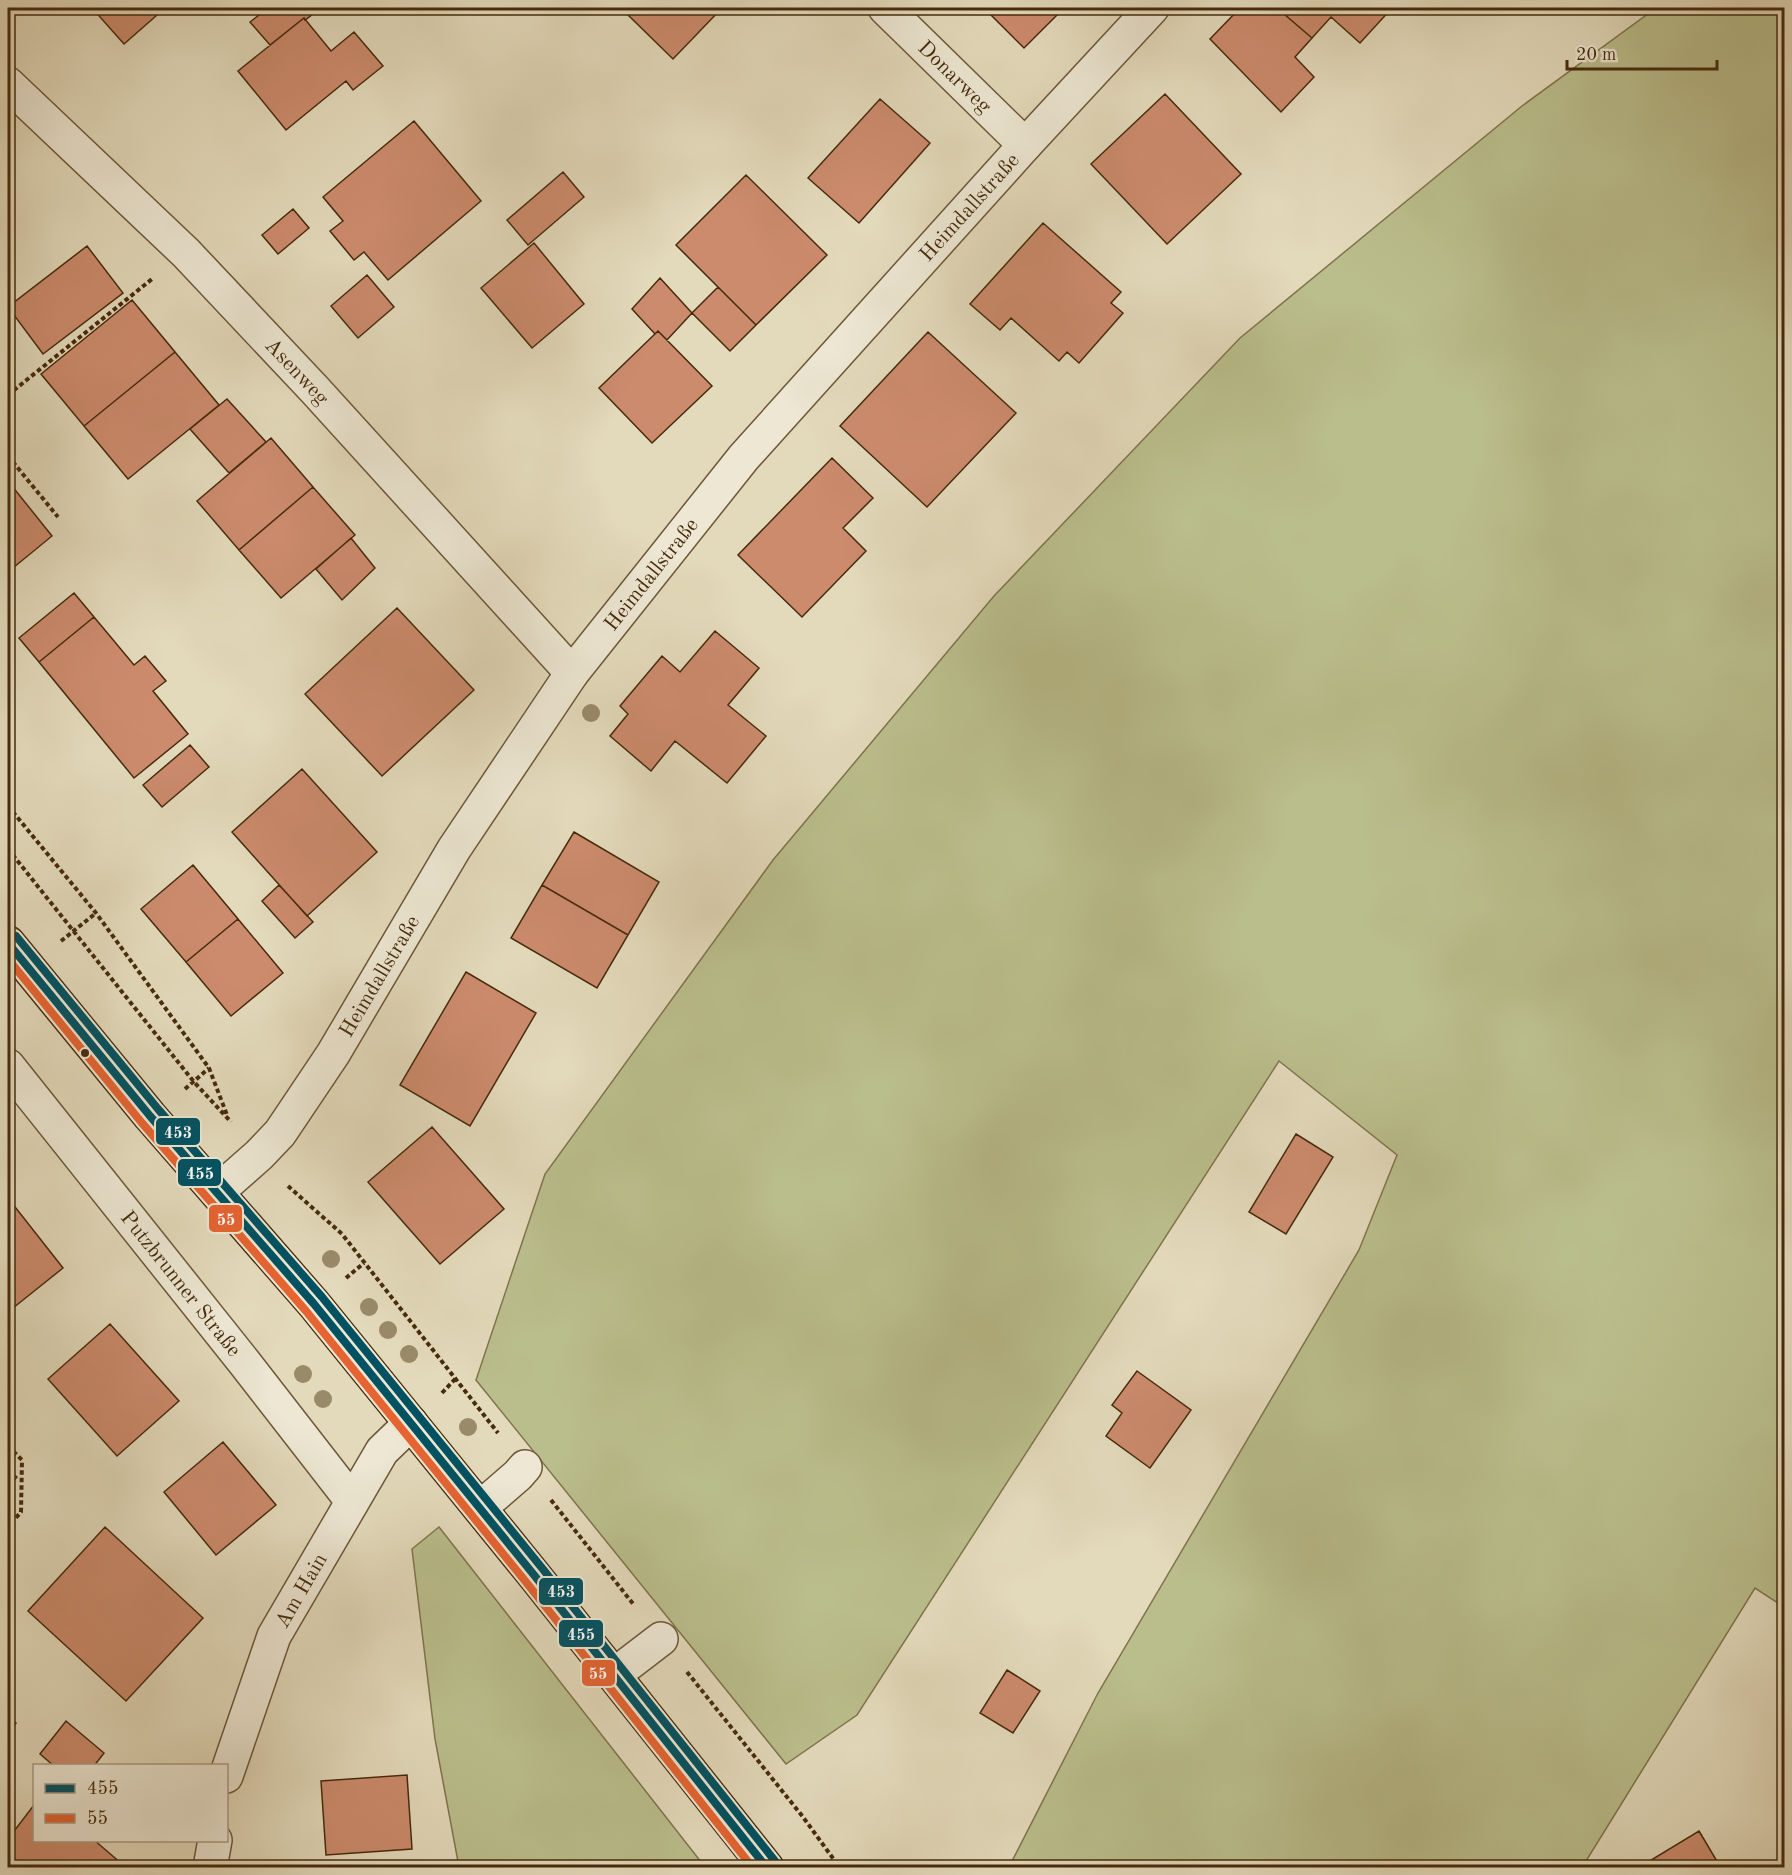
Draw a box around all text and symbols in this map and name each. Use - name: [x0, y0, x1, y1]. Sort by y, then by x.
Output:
- scale bar: [1567, 33, 1717, 71]
- street label: Donarweg: [913, 37, 995, 118]
- text: 20 m: [1576, 46, 1616, 64]
- street label: Heimdallstraße: [916, 150, 1024, 266]
- street label: Asenweg: [260, 335, 333, 410]
- street label: Heimdallstraße: [601, 515, 703, 635]
- street label: Heimdallstraße: [336, 912, 424, 1041]
- unlabelled marker: [79, 1047, 91, 1059]
- line badge: 453: [155, 1117, 201, 1146]
- text: 453: [164, 1126, 192, 1142]
- line badge: 455: [177, 1158, 222, 1187]
- text: 455: [186, 1167, 214, 1183]
- line badge: 55: [208, 1204, 243, 1233]
- street label: Putzbrunner Straße: [116, 1208, 244, 1361]
- text: 55: [217, 1213, 235, 1229]
- street label: Am Hain: [272, 1550, 332, 1632]
- line badge: 453: [538, 1577, 584, 1606]
- text: 453: [547, 1585, 575, 1601]
- line badge: 455: [558, 1619, 604, 1648]
- text: 455: [567, 1628, 595, 1644]
- line badge: 55: [581, 1659, 616, 1687]
- text: 55: [589, 1667, 607, 1683]
- legend: [33, 1764, 228, 1842]
- text: 455: [87, 1780, 118, 1798]
- text: 55: [87, 1810, 108, 1828]

